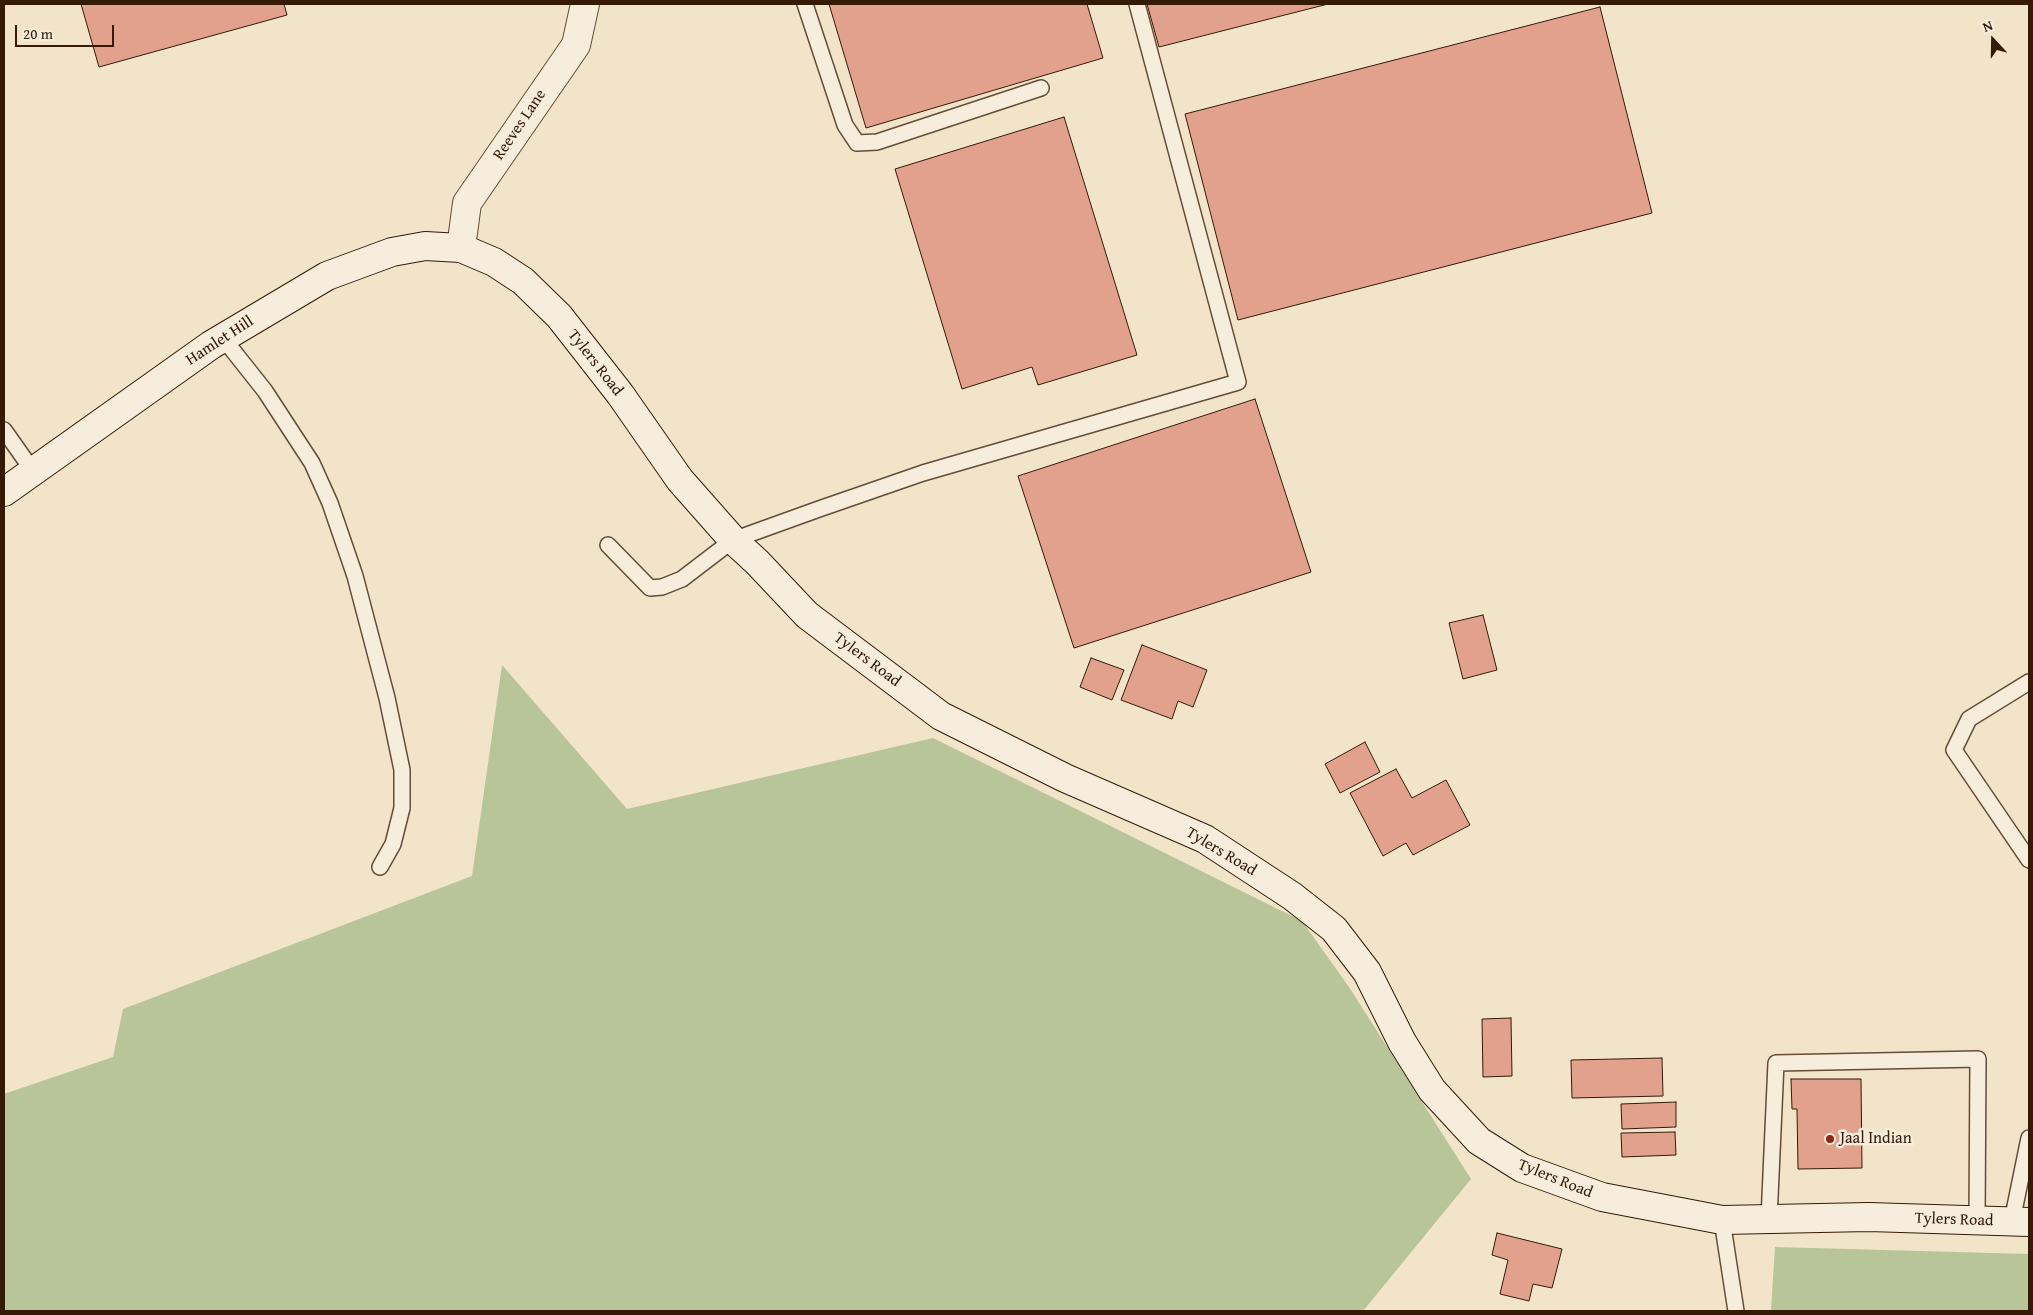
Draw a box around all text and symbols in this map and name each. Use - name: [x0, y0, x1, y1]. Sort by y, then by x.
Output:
- scale bar: [18, 15, 116, 47]
- north arrow: [1968, 15, 2018, 65]
- text: N: [1980, 15, 1996, 37]
- text: 20 m: [23, 23, 53, 44]
- street label: Reeves Lane: [489, 86, 551, 164]
- street label: Hamlet Hill: [183, 312, 257, 370]
- street label: Tylers Road: [563, 326, 627, 400]
- street label: Tylers Road: [830, 629, 904, 691]
- street label: Tylers Road: [1182, 823, 1260, 881]
- place label: Jaal Indian: [1840, 1129, 1912, 1149]
- marker: Jaal Indian: [1824, 1133, 1836, 1145]
- street label: Tylers Road: [1515, 1155, 1595, 1203]
- street label: Tylers Road: [1914, 1209, 1994, 1231]

